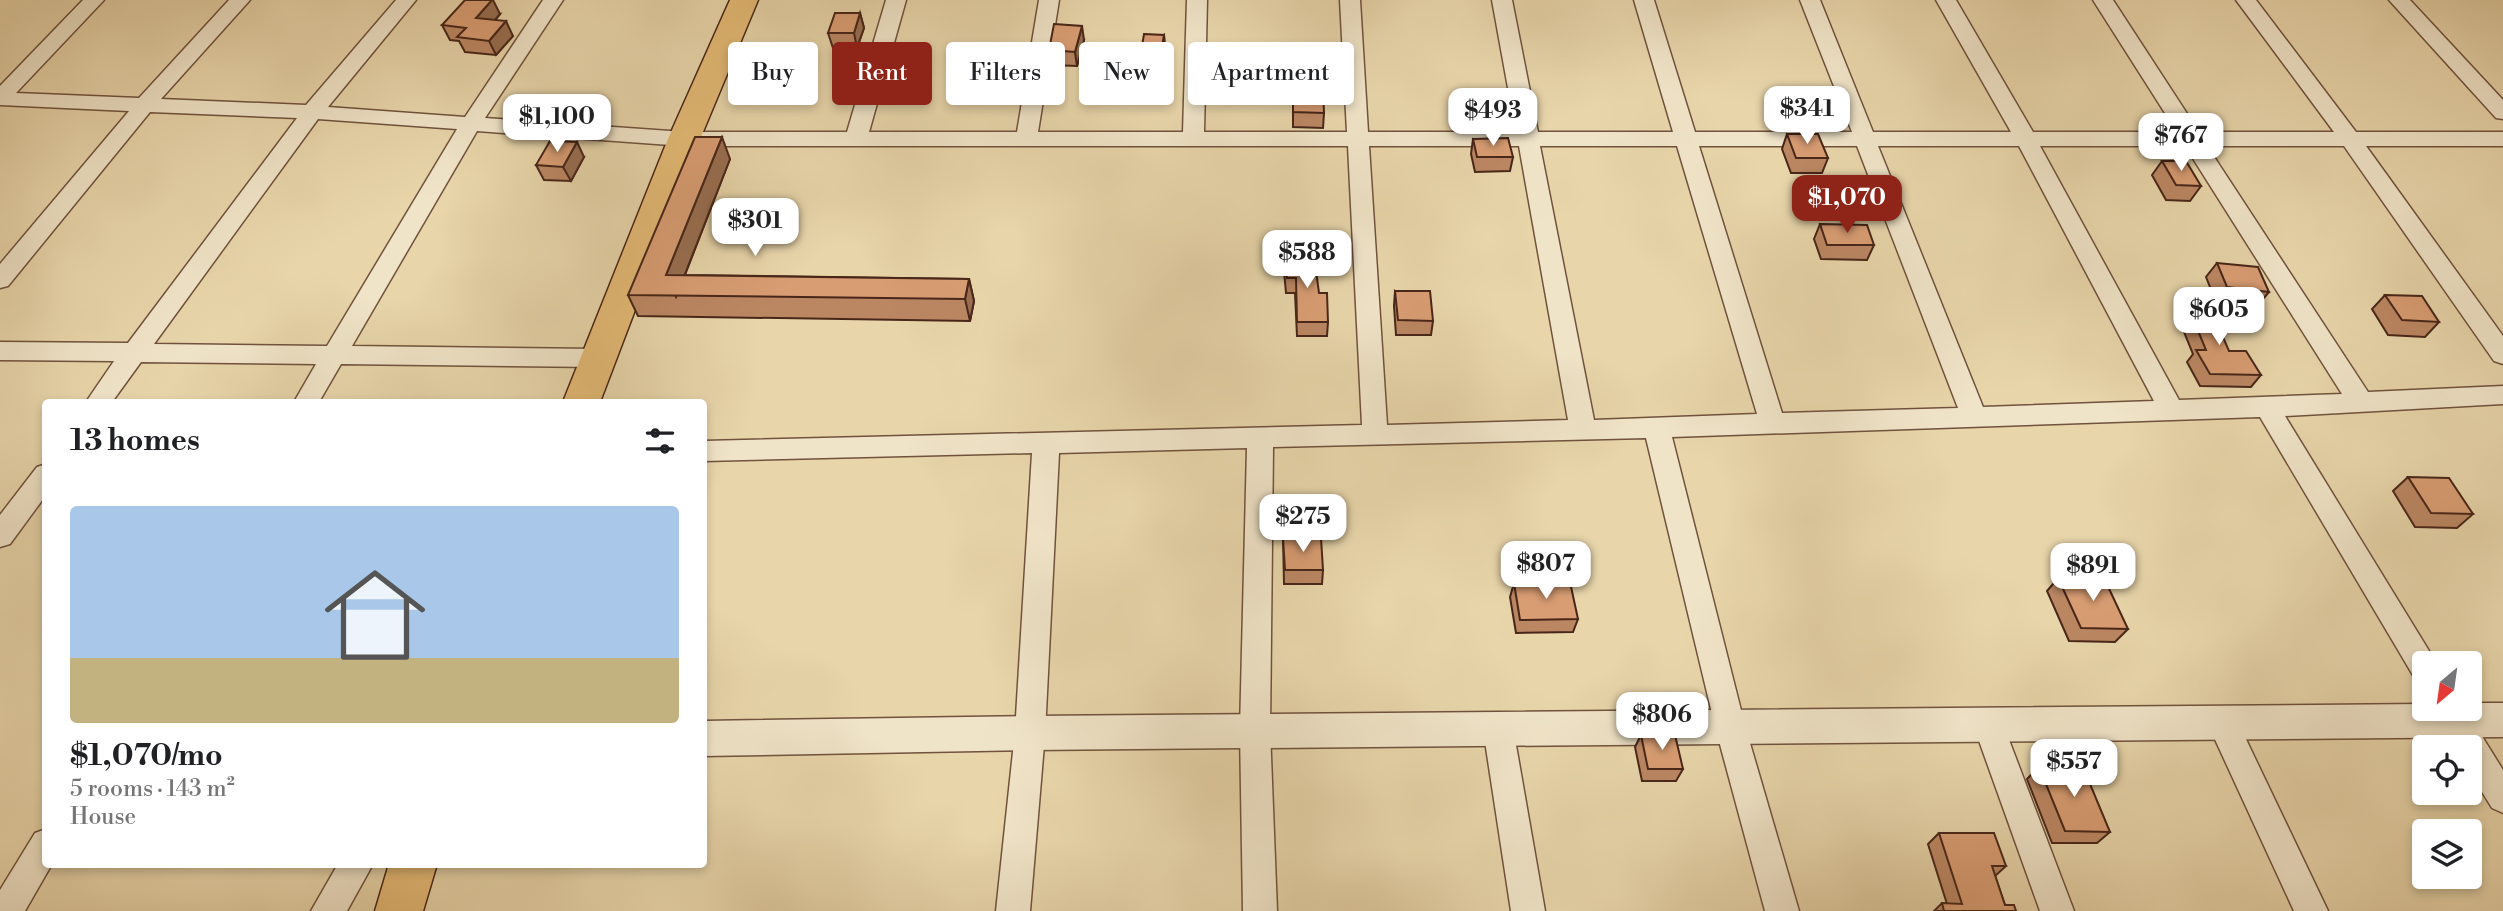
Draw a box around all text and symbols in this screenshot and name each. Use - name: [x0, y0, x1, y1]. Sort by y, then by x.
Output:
- chip: Buy: [728, 42, 818, 105]
- chip: Rent: [832, 42, 932, 105]
- chip: Filters: [946, 42, 1065, 105]
- chip: New: [1079, 42, 1174, 105]
- chip: Apartment: [1188, 42, 1354, 105]
- pin: $341: [1766, 86, 1848, 146]
- pin: $493: [1452, 88, 1534, 148]
- pin: $1,100: [500, 94, 614, 154]
- text: $341: [1780, 95, 1834, 123]
- text: $493: [1464, 97, 1522, 125]
- text: $1,100: [519, 103, 595, 131]
- pin: $767: [2140, 114, 2222, 173]
- text: $767: [2154, 122, 2208, 150]
- pin: $1,070: [1790, 176, 1904, 235]
- text: $1,070: [1808, 184, 1886, 212]
- pin: $301: [714, 198, 796, 258]
- text: $301: [728, 207, 782, 235]
- pin: $588: [1266, 230, 1348, 290]
- text: $588: [1278, 239, 1336, 267]
- pin: $605: [2178, 288, 2260, 347]
- text: $605: [2189, 296, 2249, 324]
- text: 13 homes: [70, 422, 200, 460]
- icon: filters: [641, 422, 679, 460]
- pin: $275: [1262, 494, 1344, 554]
- text: $275: [1275, 503, 1331, 531]
- pin: $807: [1505, 542, 1587, 601]
- pin: $891: [2052, 544, 2134, 603]
- text: $807: [1517, 550, 1575, 578]
- icon: home: [312, 552, 438, 678]
- text: $891: [2066, 552, 2120, 580]
- north arrow: [2412, 651, 2482, 721]
- map controls: [2412, 651, 2482, 889]
- pin: $806: [1621, 692, 1703, 752]
- text: $806: [1632, 701, 1692, 729]
- button: locate: [2412, 735, 2482, 805]
- text: $1,070/mo: [70, 737, 223, 775]
- pin: $557: [2033, 740, 2115, 799]
- text: $557: [2046, 748, 2102, 776]
- text: 5 rooms · 143 m²: [70, 775, 235, 803]
- text: House: [70, 803, 136, 831]
- button: layers: [2412, 819, 2482, 889]

